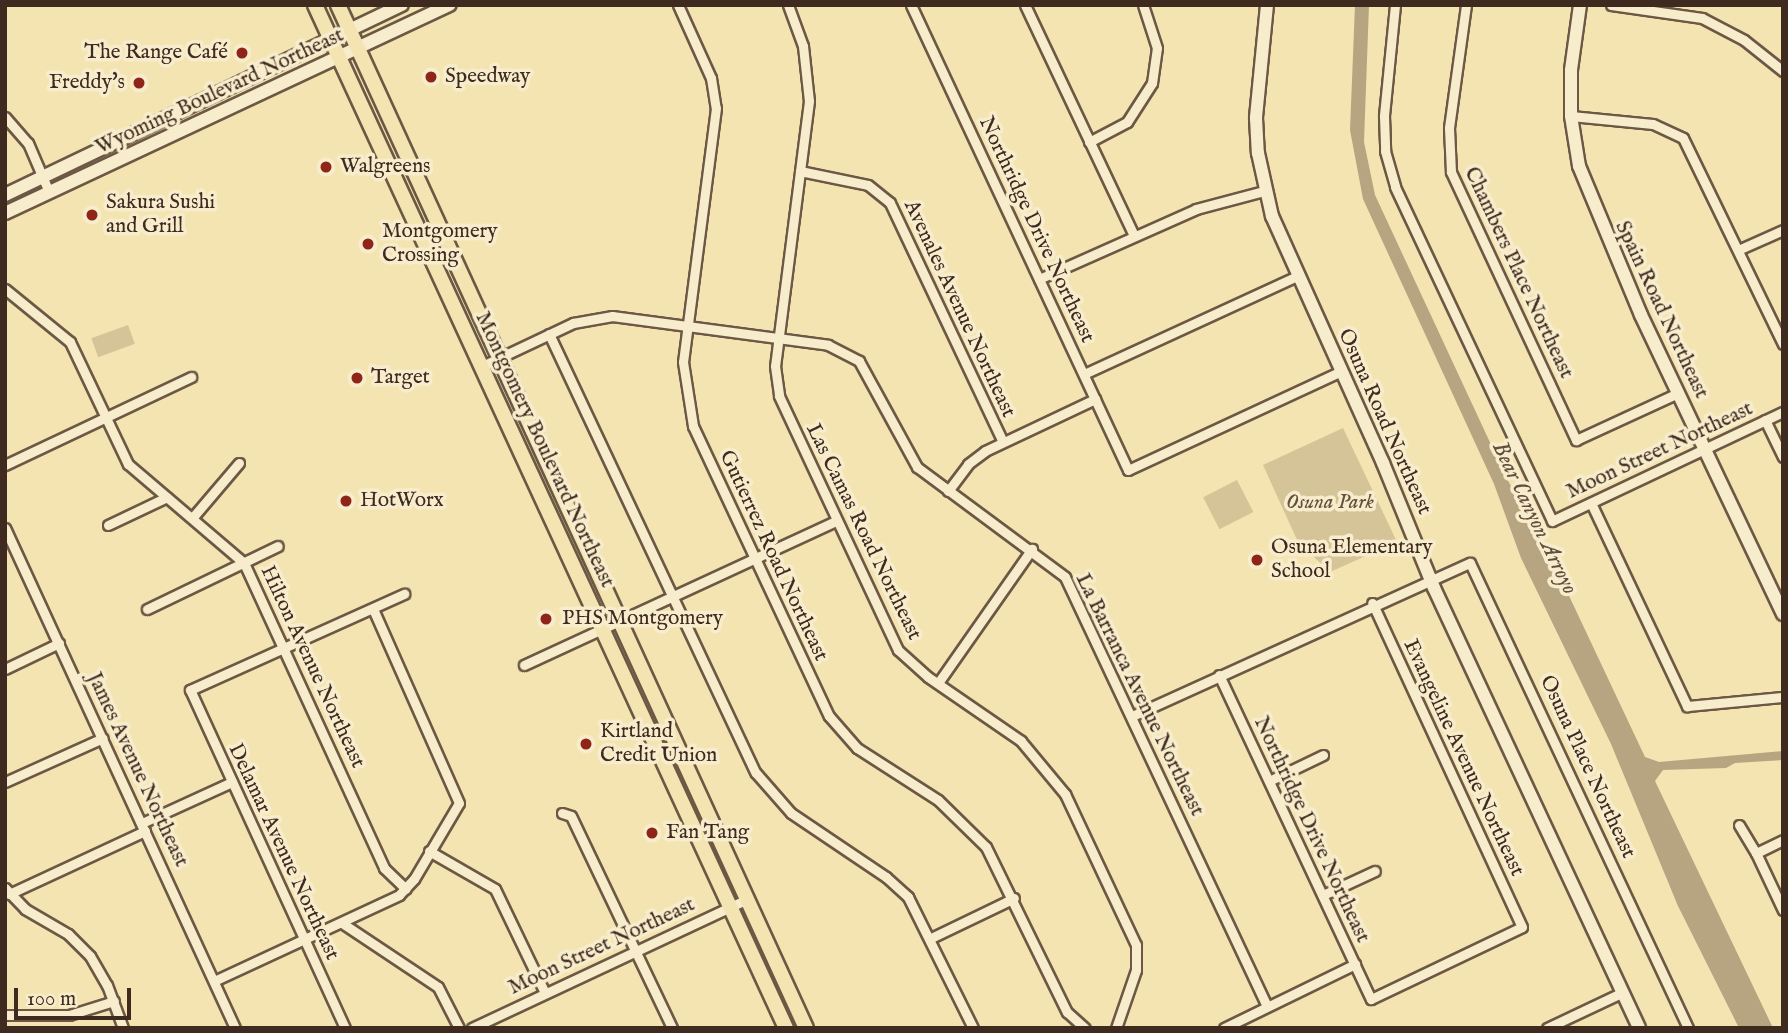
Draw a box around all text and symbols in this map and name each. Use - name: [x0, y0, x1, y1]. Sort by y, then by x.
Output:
- street label: Wyoming Boulevard Northeast: [92, 23, 348, 161]
- place label: The Range Café: [84, 40, 228, 66]
- marker: The Range Café: [234, 45, 250, 61]
- place label: Speedway: [445, 64, 530, 90]
- marker: Speedway: [423, 69, 439, 85]
- place label: Freddy's: [49, 70, 125, 96]
- marker: Freddy's: [131, 75, 147, 91]
- street label: Northridge Drive Northeast: [972, 113, 1100, 347]
- place label: Walgreens: [340, 154, 430, 180]
- marker: Walgreens: [318, 159, 334, 175]
- street label: Chambers Place Northeast: [1458, 163, 1578, 383]
- place label: Sakura Sushi and Grill: [106, 190, 215, 240]
- street label: Avenales Avenue Northeast: [897, 196, 1021, 422]
- marker: Sakura Sushi and Grill: [84, 207, 100, 223]
- street label: Spain Road Northeast: [1609, 217, 1713, 403]
- place label: Montgomery Crossing: [382, 219, 498, 269]
- marker: Montgomery Crossing: [360, 236, 376, 252]
- street label: Montgomery Boulevard Northeast: [469, 308, 619, 592]
- street label: Osuna Road Northeast: [1332, 325, 1436, 519]
- place label: Target: [371, 365, 430, 391]
- marker: Target: [349, 370, 365, 386]
- street label: Moon Street Northeast: [1563, 397, 1757, 505]
- street label: Las Camas Road Northeast: [800, 420, 926, 644]
- water label: Bear Canyon Arroyo: [1485, 437, 1583, 599]
- street label: Gutierrez Road Northeast: [713, 447, 833, 665]
- place label: HotWorx: [360, 488, 444, 514]
- park label: Osuna Park: [1286, 490, 1374, 516]
- marker: HotWorx: [338, 493, 354, 509]
- place label: Osuna Elementary School: [1271, 535, 1433, 585]
- marker: Osuna Elementary School: [1249, 552, 1265, 568]
- street label: Hilton Avenue Northeast: [254, 562, 370, 772]
- street label: La Barranca Avenue Northeast: [1069, 570, 1209, 820]
- place label: PHS Montgomery: [562, 606, 723, 632]
- marker: PHS Montgomery: [536, 609, 556, 629]
- street label: Evangeline Avenue Northeast: [1397, 635, 1529, 881]
- street label: James Avenue Northeast: [81, 669, 193, 871]
- street label: Osuna Place Northeast: [1534, 672, 1640, 862]
- street label: Northridge Drive Northeast: [1247, 713, 1375, 947]
- place label: Kirtland Credit Union: [600, 719, 717, 769]
- marker: Kirtland Credit Union: [578, 736, 594, 752]
- street label: Delamar Avenue Northeast: [222, 740, 344, 964]
- place label: Fan Tang: [666, 820, 749, 846]
- marker: Fan Tang: [644, 825, 660, 841]
- street label: Moon Street Northeast: [505, 893, 699, 1001]
- scale bar: [18, 974, 135, 1018]
- text: 100 m: [27, 986, 76, 1013]

